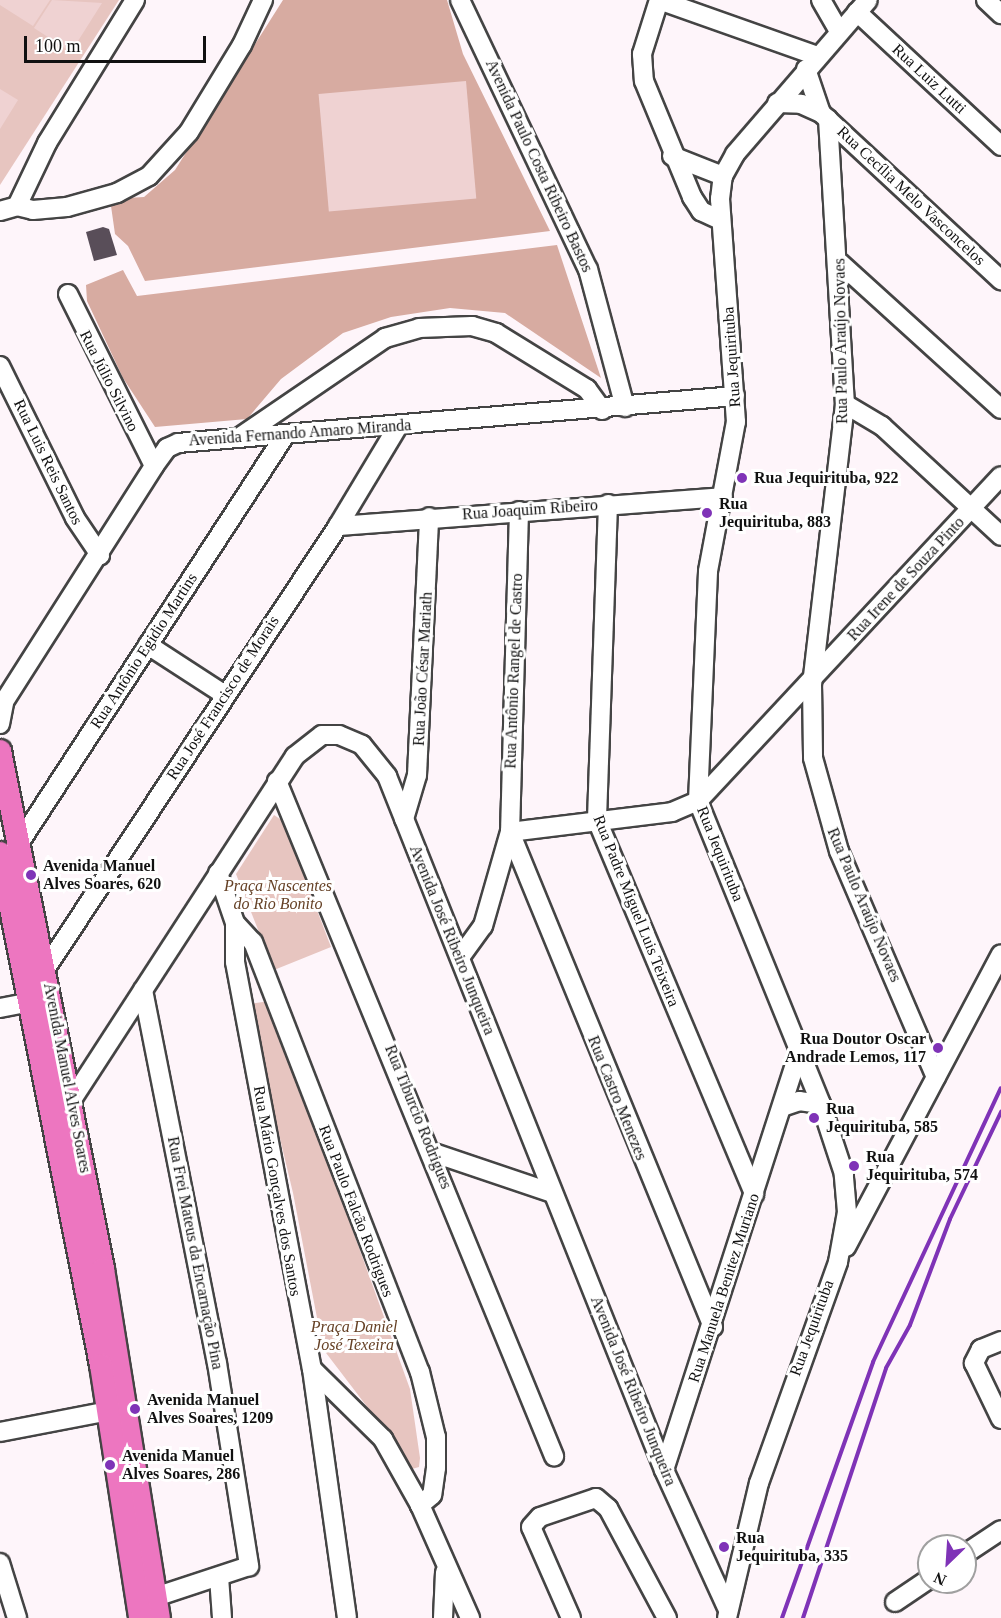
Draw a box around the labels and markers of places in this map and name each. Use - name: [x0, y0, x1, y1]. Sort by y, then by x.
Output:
- place label: Rua Jequirituba, 922: [754, 468, 898, 488]
- marker: Rua Jequirituba, 922: [735, 471, 749, 485]
- place label: Rua Jequirituba, 883: [719, 494, 831, 532]
- marker: Rua Jequirituba, 883: [700, 506, 714, 520]
- place label: Avenida Manuel Alves Soares, 620: [43, 856, 161, 894]
- marker: Avenida Manuel Alves Soares, 620: [24, 868, 38, 882]
- place label: Rua Doutor Oscar Andrade Lemos, 117: [785, 1029, 926, 1067]
- marker: Rua Doutor Oscar Andrade Lemos, 117: [931, 1041, 945, 1055]
- place label: Rua Jequirituba, 585: [826, 1099, 938, 1137]
- marker: Rua Jequirituba, 585: [807, 1111, 821, 1125]
- place label: Rua Jequirituba, 574: [866, 1147, 978, 1185]
- marker: Rua Jequirituba, 574: [847, 1159, 861, 1173]
- place label: Avenida Manuel Alves Soares, 1209: [147, 1390, 273, 1428]
- marker: Avenida Manuel Alves Soares, 1209: [128, 1402, 142, 1416]
- place label: Avenida Manuel Alves Soares, 286: [122, 1446, 240, 1484]
- marker: Avenida Manuel Alves Soares, 286: [103, 1458, 117, 1472]
- place label: Rua Jequirituba, 335: [736, 1528, 848, 1566]
- marker: Rua Jequirituba, 335: [717, 1540, 731, 1554]

